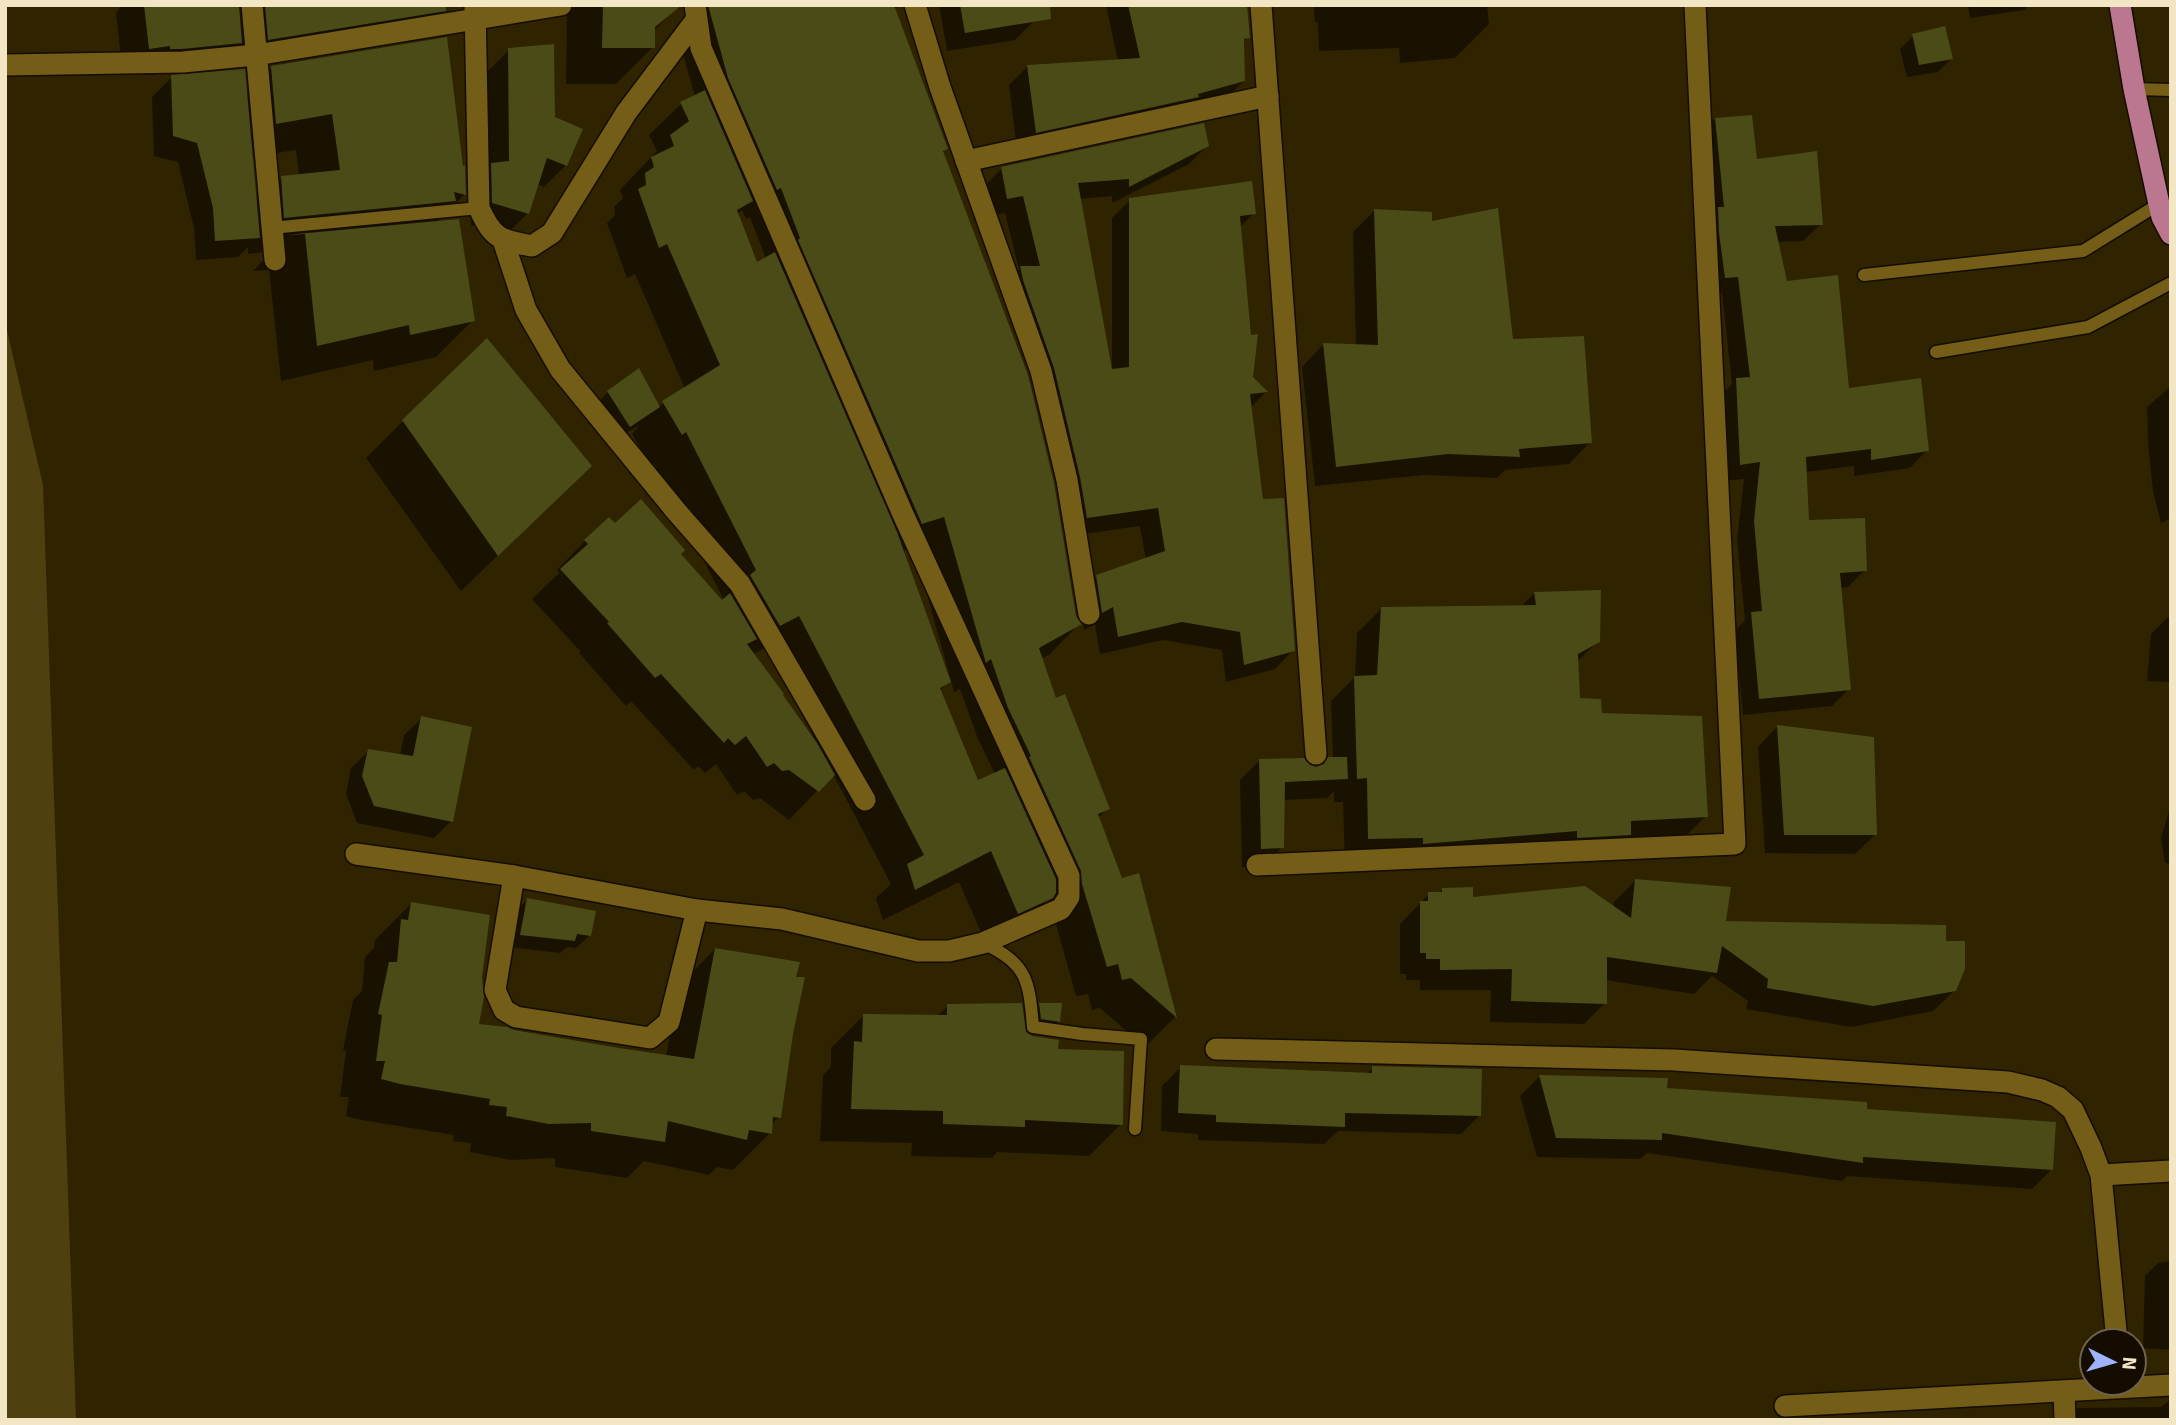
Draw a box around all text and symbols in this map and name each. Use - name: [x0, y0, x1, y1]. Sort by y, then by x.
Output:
- north arrow: [2078, 1327, 2148, 1397]
- text: N: [2116, 1356, 2141, 1371]

